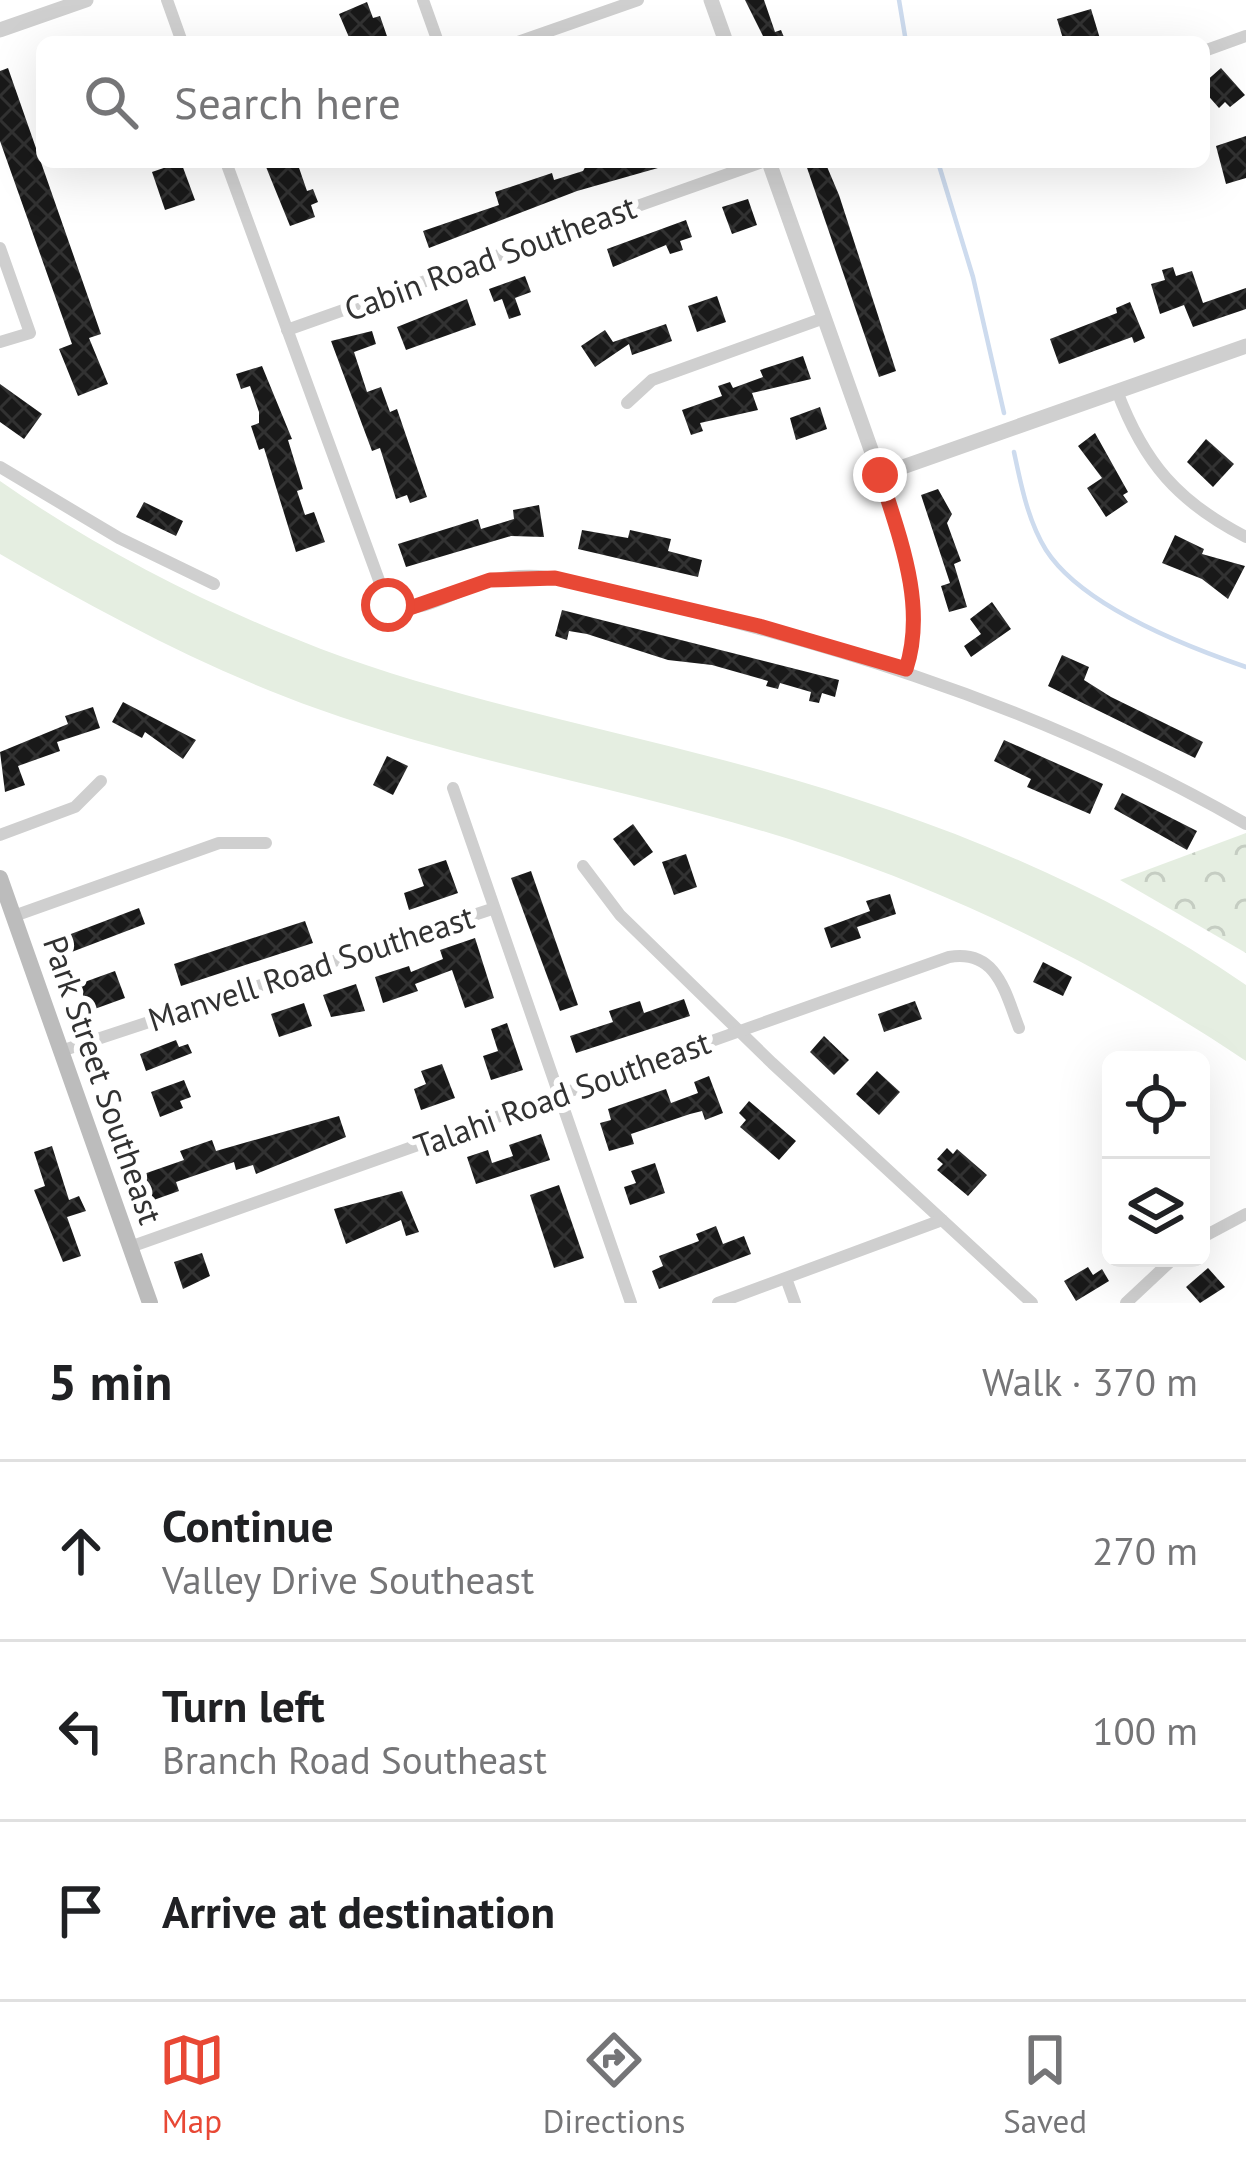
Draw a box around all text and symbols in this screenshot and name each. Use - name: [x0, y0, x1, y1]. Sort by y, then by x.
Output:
- search box: [36, 36, 1210, 168]
- icon: search: [78, 69, 144, 135]
- text: Search here: [174, 73, 401, 131]
- street label: Cabin Road Southeast: [338, 185, 642, 330]
- route end: [853, 448, 907, 502]
- route start: [361, 578, 415, 632]
- street label: Manvell Road Southeast: [142, 895, 479, 1041]
- street label: Park Street Southeast: [34, 930, 173, 1230]
- street label: Talahi Road Southeast: [408, 1020, 716, 1167]
- map controls: [1102, 1051, 1210, 1267]
- button: locate: [1102, 1051, 1210, 1159]
- button: layers: [1102, 1159, 1210, 1267]
- text: 5 min: [48, 1348, 172, 1414]
- text: Walk · 370 m: [982, 1356, 1198, 1407]
- text: Continue: [162, 1496, 334, 1554]
- icon: ahead: [48, 1518, 114, 1584]
- text: 270 m: [1092, 1525, 1198, 1576]
- text: Valley Drive Southeast: [162, 1554, 534, 1605]
- text: Turn left: [162, 1676, 325, 1734]
- icon: left: [48, 1698, 114, 1764]
- text: 100 m: [1092, 1705, 1198, 1756]
- text: Branch Road Southeast: [162, 1734, 547, 1785]
- icon: arrive: [48, 1878, 114, 1944]
- text: Arrive at destination: [162, 1882, 555, 1940]
- tab: Map: [159, 2027, 225, 2142]
- tab: Directions: [543, 2027, 685, 2142]
- tab: Saved: [1003, 2027, 1087, 2142]

